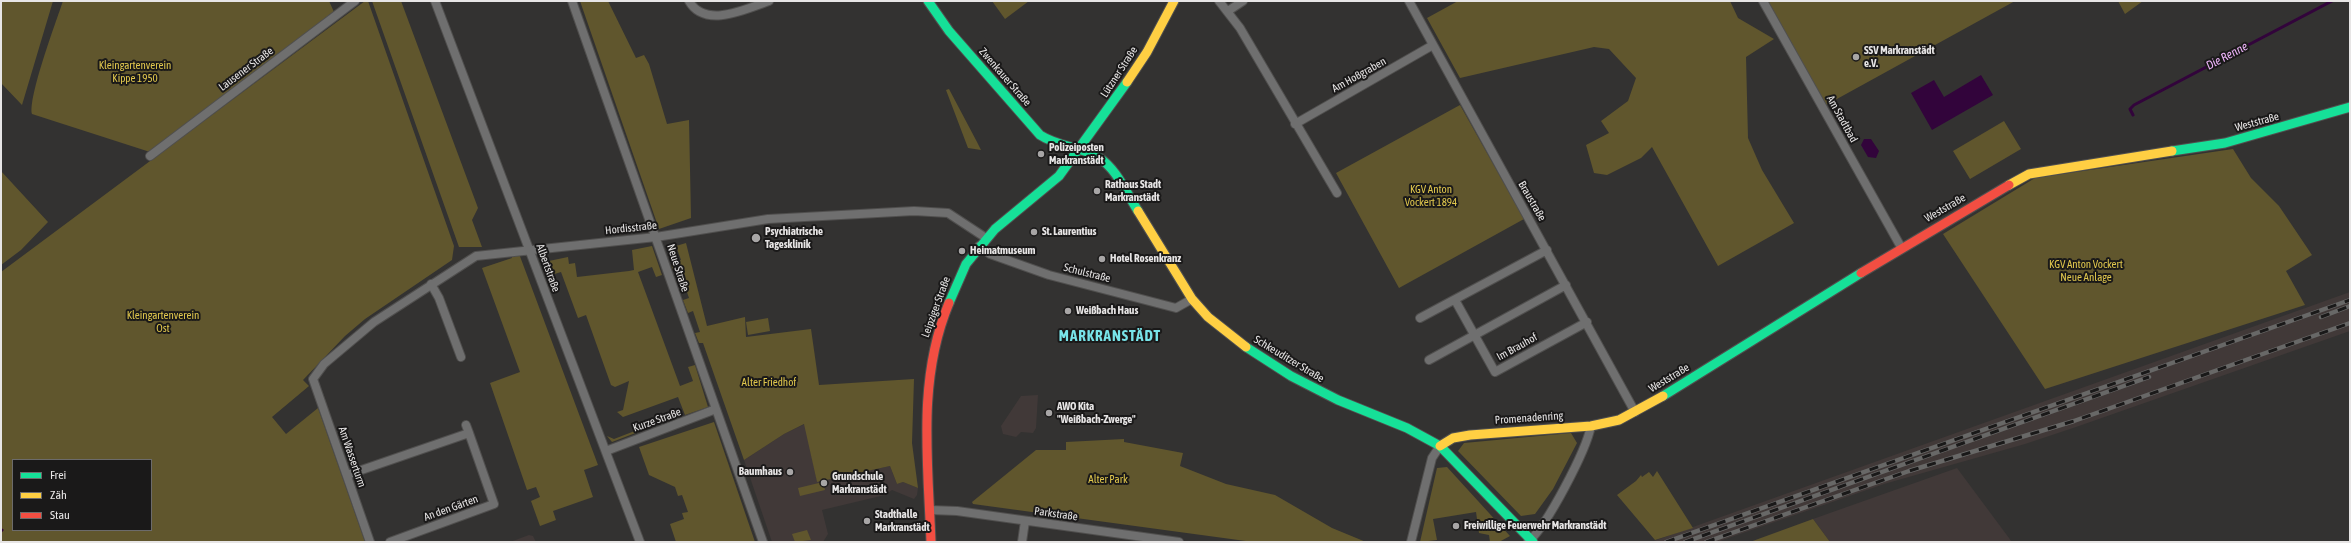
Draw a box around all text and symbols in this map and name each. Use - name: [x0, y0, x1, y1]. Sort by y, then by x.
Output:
- water label: Die Renne: [2204, 39, 2250, 73]
- street label: Lausener Straße: [216, 44, 276, 94]
- street label: Lützner Straße: [1098, 44, 1140, 100]
- place label: SSV Markranstädt e.V.: [1864, 44, 1935, 70]
- street label: Zwenkauer Straße: [976, 45, 1034, 109]
- marker: SSV Markranstädt e.V.: [1851, 52, 1861, 62]
- street label: Am Hoßgraben: [1330, 55, 1388, 95]
- park label: Kleingartenverein Kippe 1950: [99, 59, 171, 85]
- street label: Am Stadtbad: [1824, 93, 1860, 145]
- street label: Weststraße: [2234, 110, 2280, 134]
- place label: Polizeiposten Markranstädt: [1049, 141, 1104, 167]
- marker: Polizeiposten Markranstädt: [1036, 149, 1046, 159]
- place label: Rathaus Stadt Markranstädt: [1105, 178, 1161, 204]
- street label: Braustraße: [1515, 179, 1549, 223]
- park label: KGV Anton Vockert 1894: [1405, 183, 1457, 209]
- marker: Rathaus Stadt Markranstädt: [1092, 186, 1102, 196]
- street label: Weststraße: [1922, 191, 1968, 225]
- street label: Hordisstraße: [605, 219, 657, 237]
- place label: Psychiatrische Tagesklinik: [765, 225, 823, 251]
- place label: St. Laurentius: [1042, 225, 1096, 239]
- marker: St. Laurentius: [1029, 227, 1039, 237]
- marker: Psychiatrische Tagesklinik: [750, 232, 762, 244]
- street label: Albertstraße: [533, 242, 563, 294]
- street label: Neue Straße: [664, 242, 692, 294]
- place label: Heimatmuseum: [970, 244, 1035, 258]
- marker: Heimatmuseum: [957, 246, 967, 256]
- place label: Hotel Rosenkranz: [1110, 252, 1181, 266]
- marker: Hotel Rosenkranz: [1097, 254, 1107, 264]
- park label: KGV Anton Vockert Neue Anlage: [2049, 258, 2123, 284]
- street label: Schulstraße: [1062, 261, 1112, 285]
- street label: Leipziger Straße: [919, 275, 953, 339]
- place label: Weißbach Haus: [1076, 304, 1138, 318]
- marker: Weißbach Haus: [1063, 306, 1073, 316]
- park label: Kleingartenverein Ost: [127, 309, 199, 335]
- district label: MARKRANSTÄDT: [1059, 327, 1161, 345]
- street label: Im Brauhof: [1494, 330, 1540, 364]
- street label: Schkeuditzer Straße: [1252, 333, 1326, 385]
- street label: Weststraße: [1646, 361, 1692, 395]
- park label: Alter Friedhof: [742, 376, 796, 390]
- place label: AWO Kita "Weißbach-Zwerge": [1057, 400, 1135, 426]
- street label: Kurze Straße: [631, 405, 683, 435]
- marker: AWO Kita "Weißbach-Zwerge": [1044, 408, 1054, 418]
- street label: Promenadenring: [1494, 409, 1564, 427]
- street label: Am Wasserturm: [335, 425, 369, 489]
- legend: [12, 459, 152, 531]
- place label: Baumhaus: [739, 465, 782, 479]
- marker: Baumhaus: [785, 467, 795, 477]
- text: Frei: [50, 468, 66, 482]
- place label: Grundschule Markranstädt: [832, 470, 887, 496]
- park label: Alter Park: [1088, 473, 1128, 487]
- marker: Grundschule Markranstädt: [819, 478, 829, 488]
- text: Zäh: [50, 488, 67, 502]
- street label: An den Gärten: [422, 492, 480, 524]
- street label: Parkstraße: [1033, 504, 1079, 524]
- text: Stau: [50, 508, 70, 522]
- place label: Stadthalle Markranstädt: [875, 508, 930, 534]
- marker: Stadthalle Markranstädt: [862, 516, 872, 526]
- place label: Freiwillige Feuerwehr Markranstädt: [1464, 519, 1606, 533]
- marker: Freiwillige Feuerwehr Markranstädt: [1451, 521, 1461, 531]

